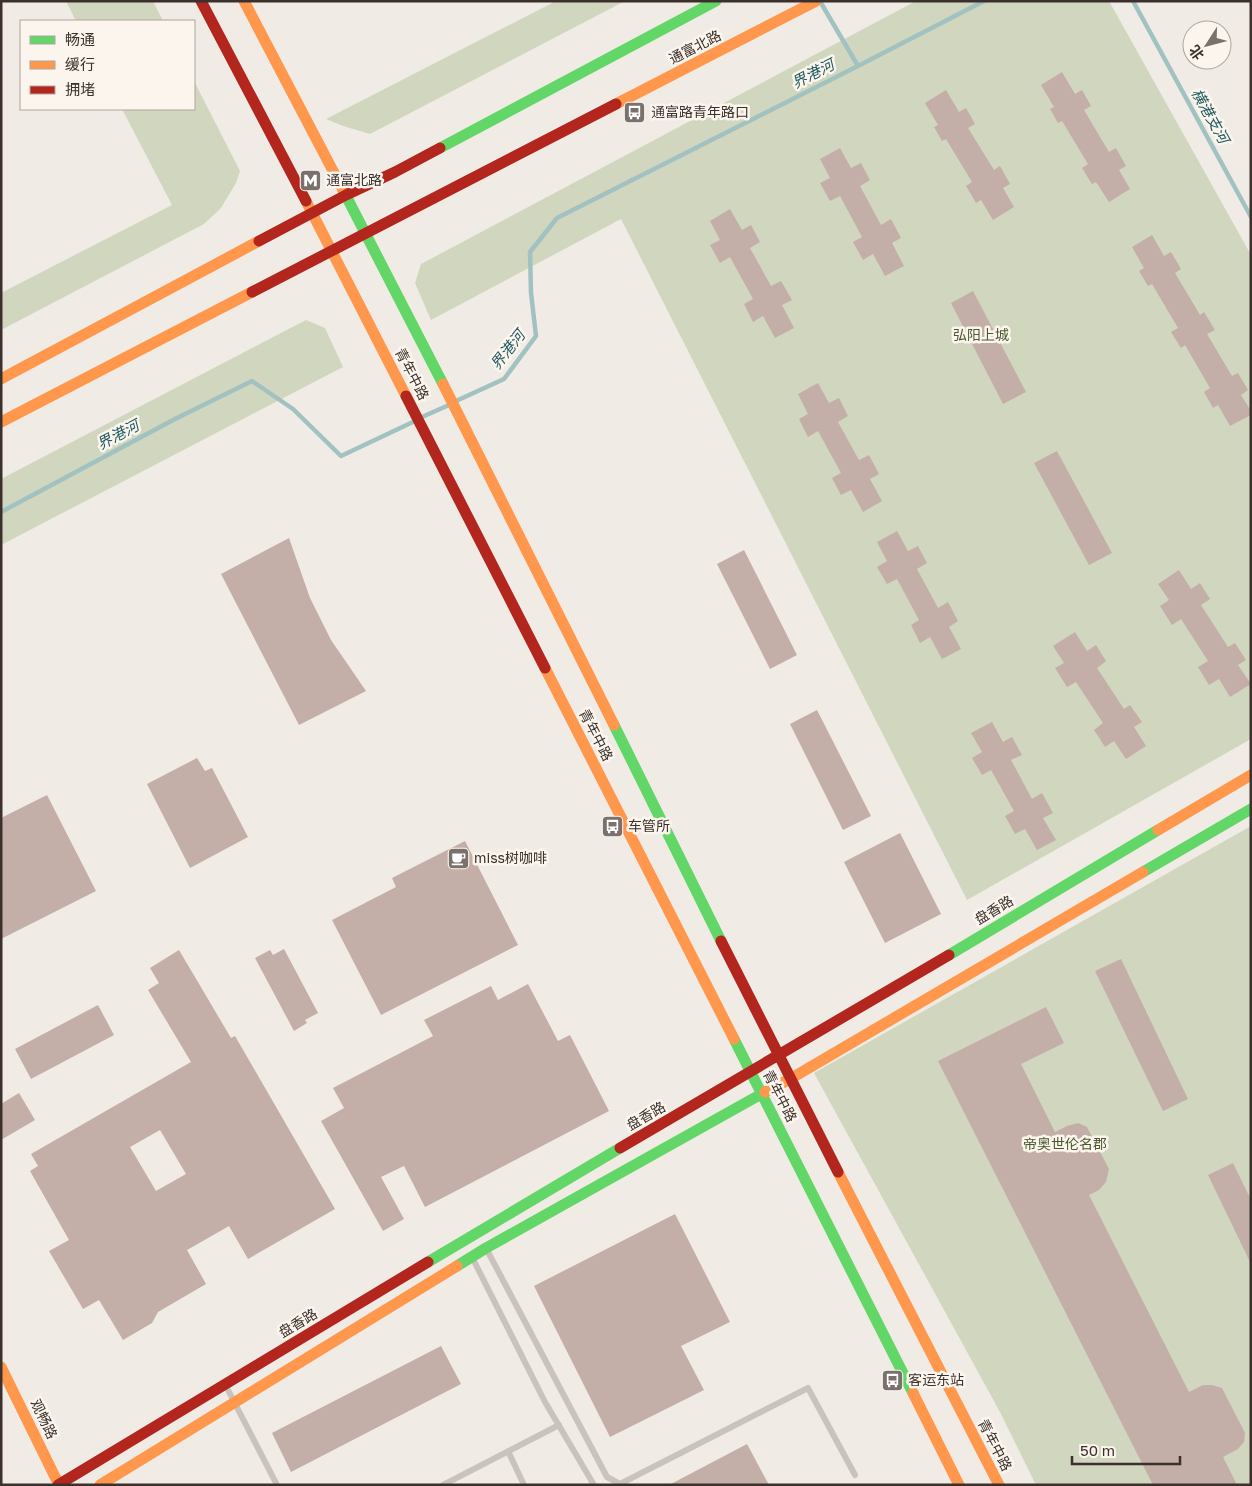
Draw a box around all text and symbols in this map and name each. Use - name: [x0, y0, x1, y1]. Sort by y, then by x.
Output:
- legend: [20, 20, 195, 110]
- north arrow: [1182, 20, 1232, 70]
- street label: 通富北路: [666, 26, 724, 67]
- text: 畅通: [65, 30, 95, 48]
- text: 北: [1185, 42, 1207, 64]
- water label: 界港河: [788, 54, 839, 91]
- text: 缓行: [65, 55, 95, 73]
- text: 拥堵: [65, 80, 95, 98]
- water label: 横港支河: [1188, 85, 1235, 149]
- bus stop icon: 通富路青年路口: [623, 100, 647, 124]
- place label: 通富路青年路口: [651, 103, 749, 120]
- metro station icon: 通富北路: [298, 168, 322, 192]
- place label: 通富北路: [326, 171, 382, 188]
- water label: 界港河: [486, 324, 530, 373]
- park label: 弘阳上城: [953, 326, 1009, 343]
- street label: 青年中路: [392, 345, 433, 403]
- water label: 界港河: [93, 414, 144, 453]
- street label: 青年中路: [576, 706, 617, 764]
- bus stop icon: 车管所: [600, 814, 624, 838]
- place label: 车管所: [628, 817, 670, 834]
- cafe icon: miss树咖啡: [446, 846, 470, 870]
- place label: miss树咖啡: [474, 849, 547, 866]
- street label: 盘香路: [971, 891, 1016, 928]
- street label: 青年中路: [760, 1067, 801, 1125]
- street label: 盘香路: [623, 1098, 668, 1133]
- park label: 帝奥世伦名郡: [1023, 1135, 1107, 1152]
- street label: 盘香路: [275, 1304, 320, 1341]
- bus stop icon: 客运东站: [880, 1368, 904, 1392]
- place label: 客运东站: [908, 1371, 964, 1388]
- street label: 观畅路: [28, 1396, 61, 1441]
- street label: 青年中路: [975, 1416, 1016, 1474]
- scale bar: [1072, 1434, 1180, 1466]
- text: 50 m: [1080, 1441, 1115, 1459]

